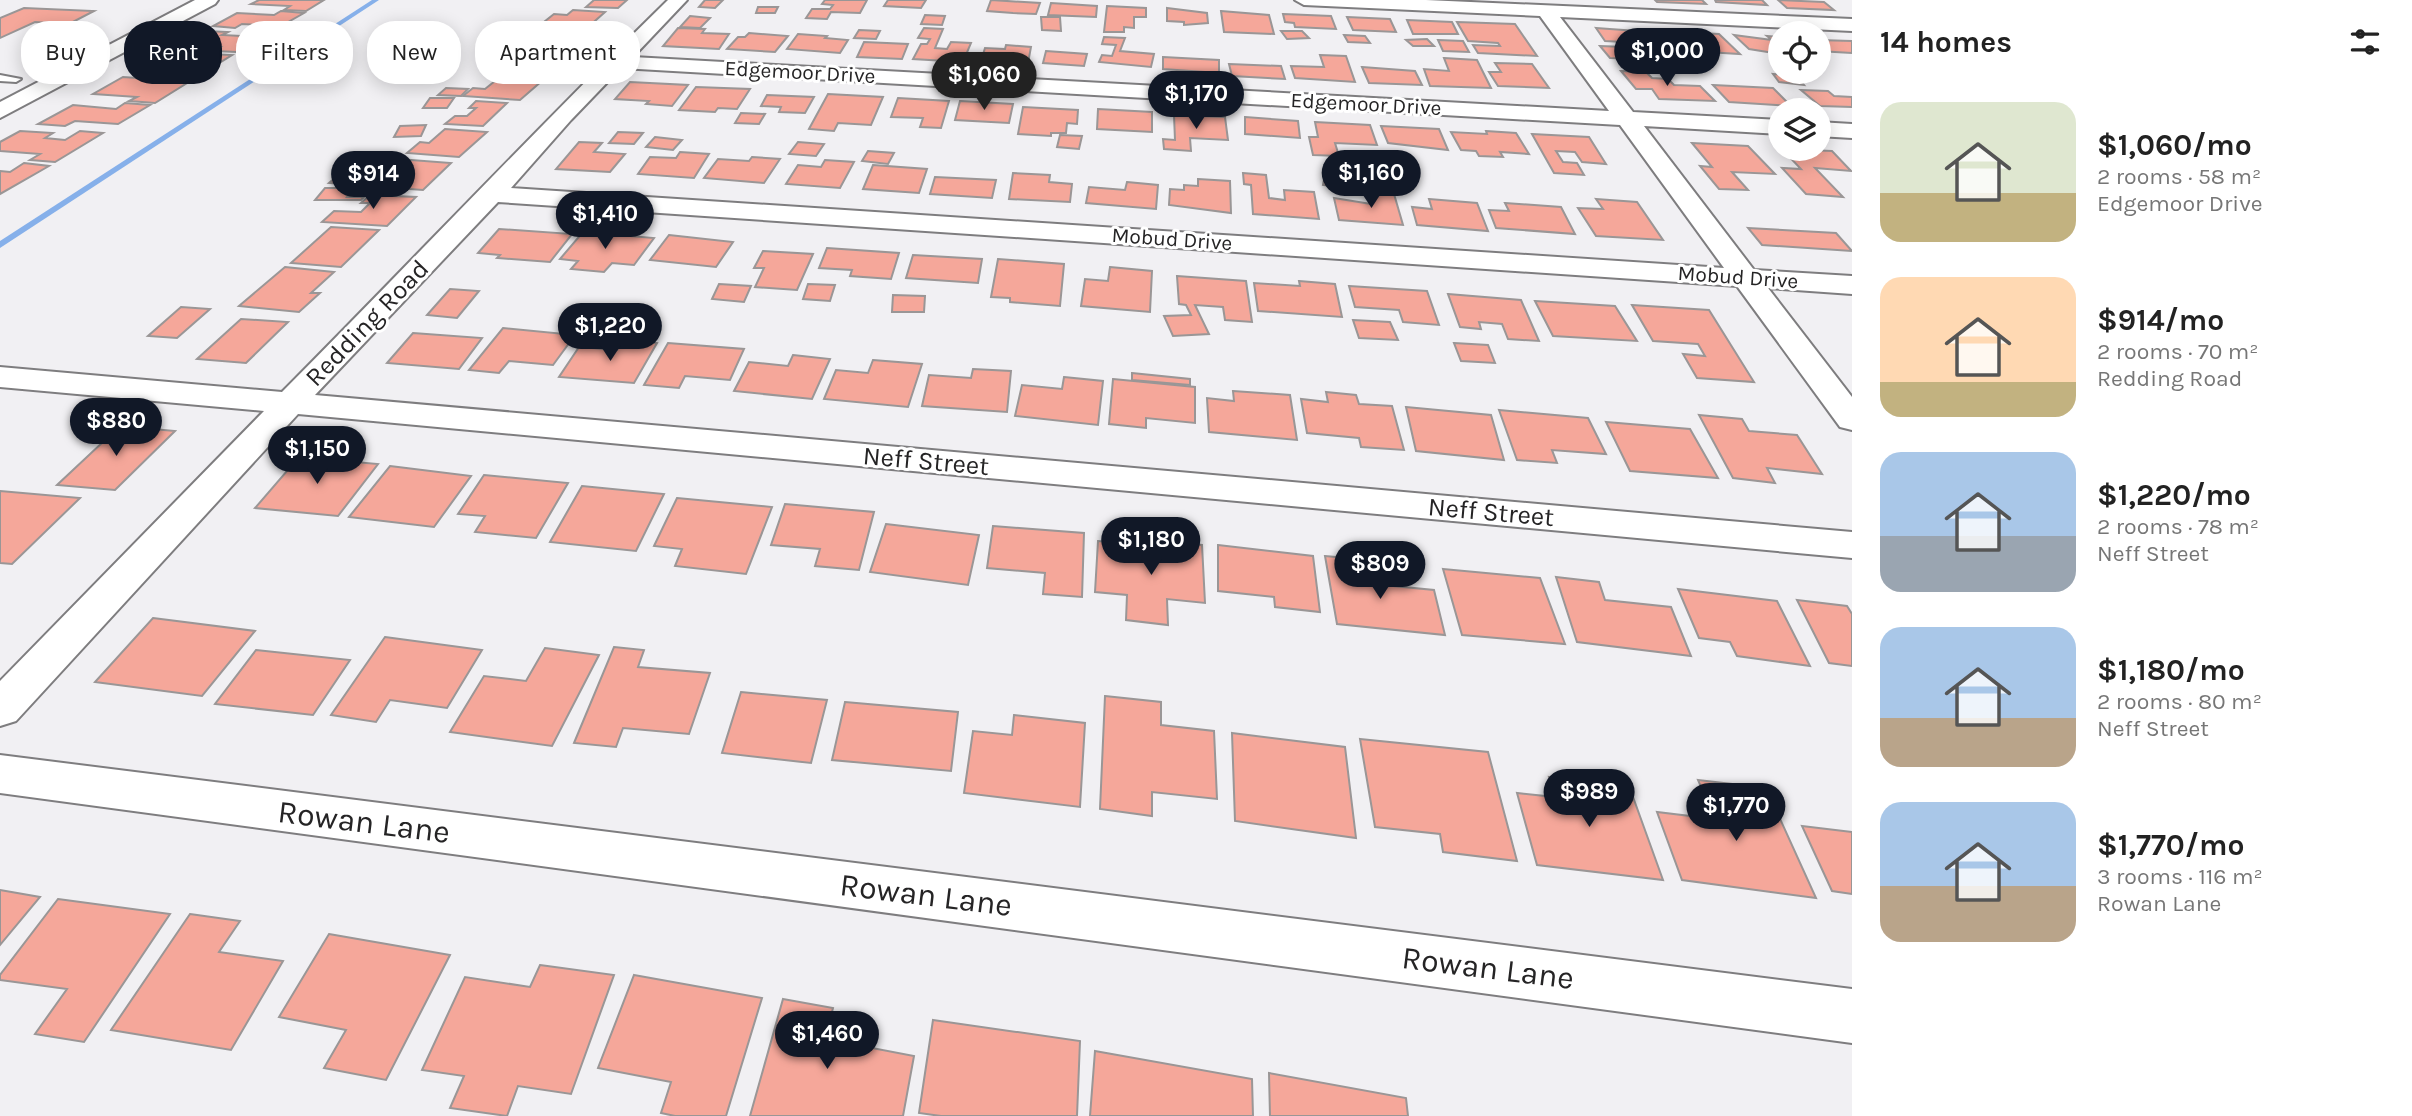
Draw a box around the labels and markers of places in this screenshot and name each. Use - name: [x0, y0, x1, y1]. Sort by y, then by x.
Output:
- pin: $1,000: [1610, 28, 1724, 88]
- pin: $1,060: [927, 52, 1041, 112]
- pin: $1,170: [1139, 72, 1253, 131]
- pin: $1,160: [1314, 150, 1428, 210]
- pin: $914: [332, 152, 414, 211]
- pin: $1,410: [548, 191, 662, 251]
- pin: $1,220: [553, 304, 667, 363]
- pin: $880: [75, 398, 157, 458]
- pin: $1,150: [260, 426, 374, 486]
- pin: $1,180: [1094, 518, 1208, 577]
- pin: $809: [1339, 542, 1421, 601]
- pin: $989: [1548, 770, 1630, 829]
- pin: $1,770: [1679, 784, 1793, 843]
- pin: $1,460: [770, 1012, 884, 1071]

